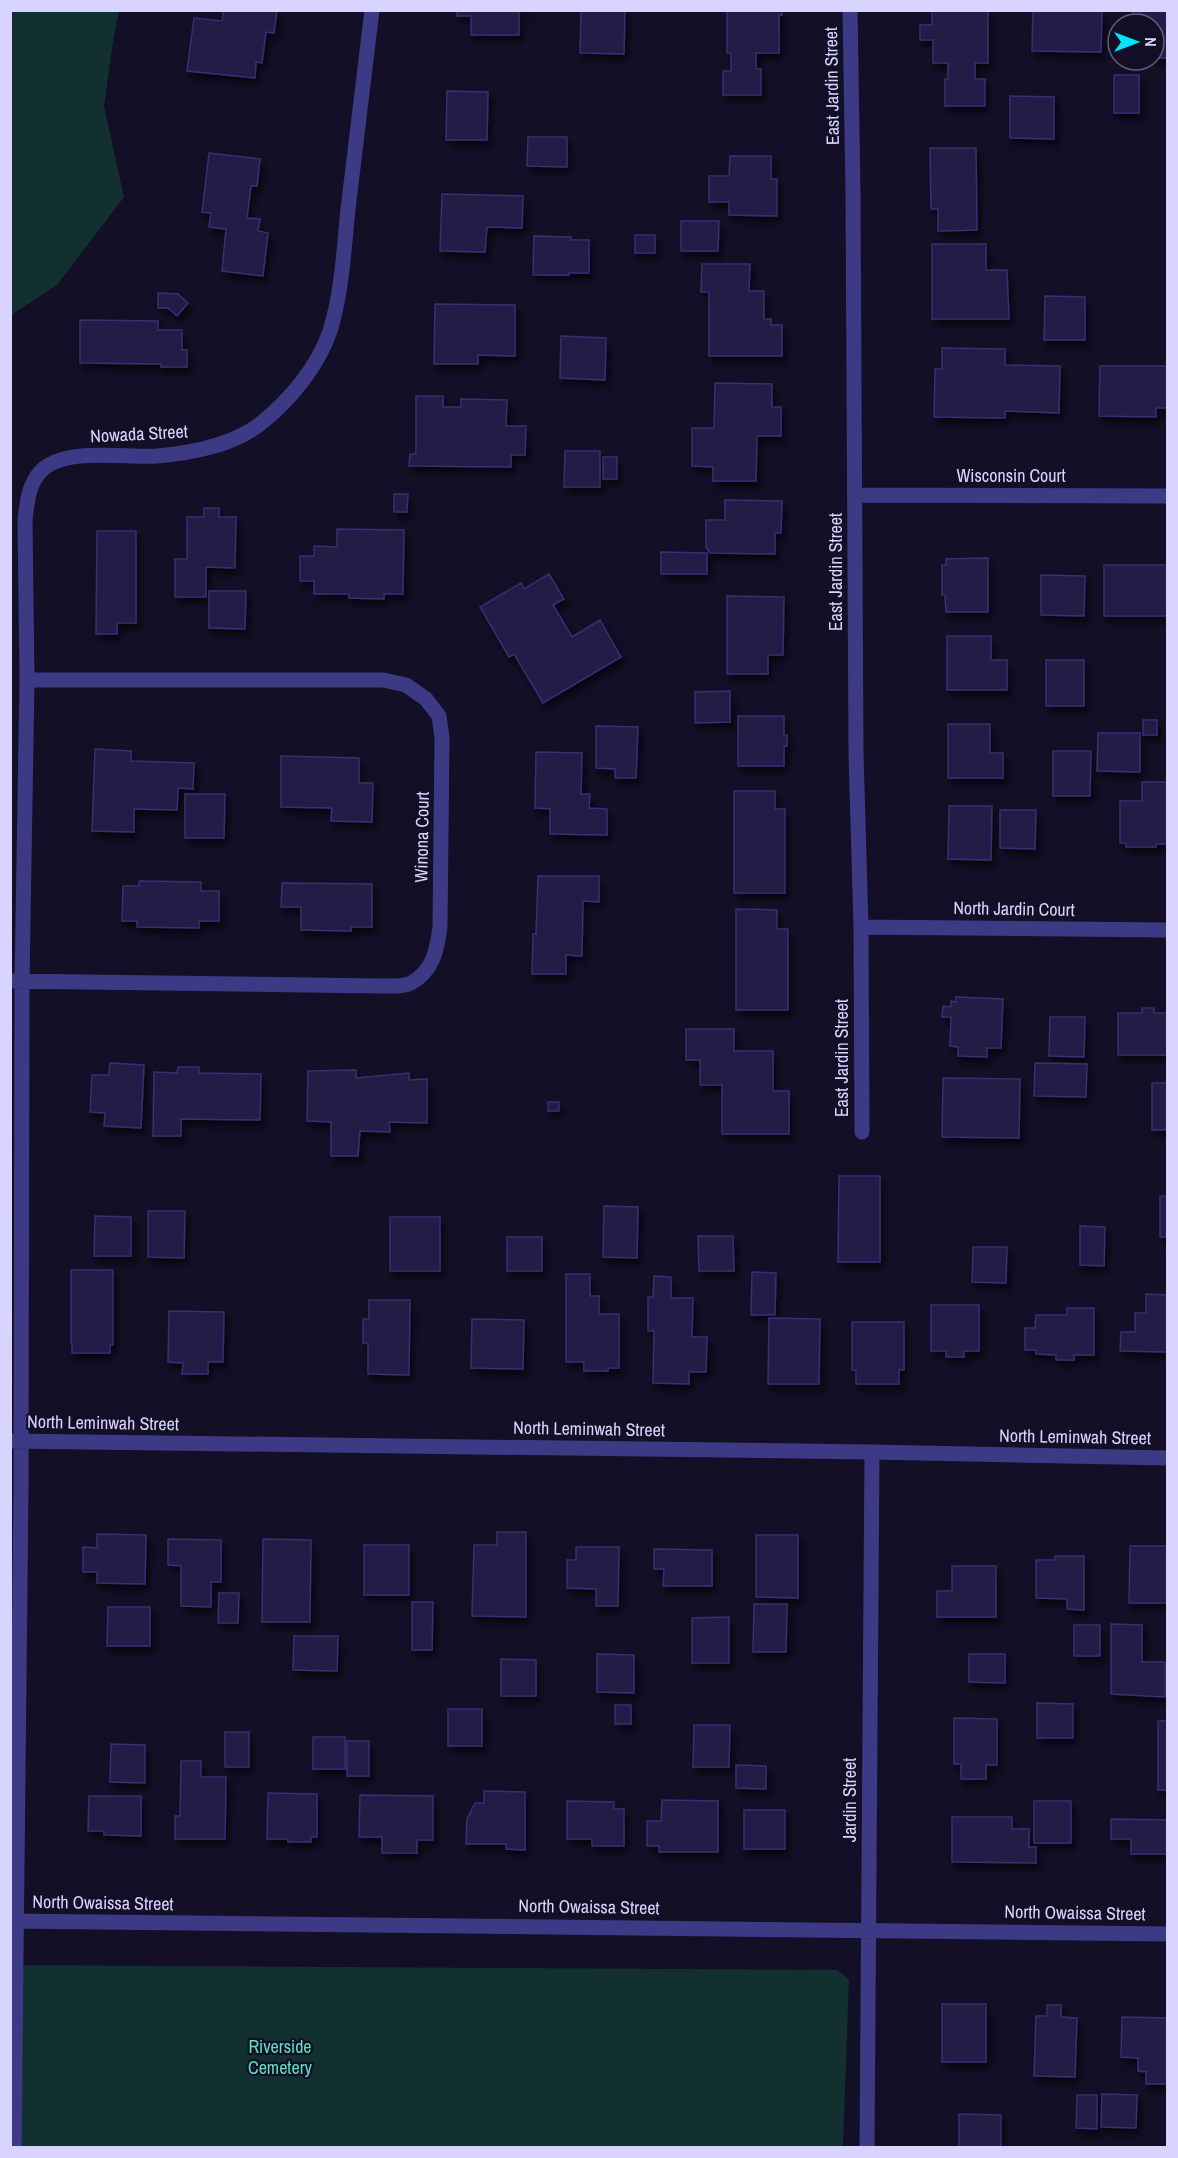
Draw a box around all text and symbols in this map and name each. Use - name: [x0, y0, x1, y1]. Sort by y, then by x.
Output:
- north arrow: [1106, 12, 1166, 72]
- street label: East Jardin Street: [818, 27, 845, 145]
- text: N: [1140, 37, 1162, 47]
- street label: Nowada Street: [90, 418, 188, 449]
- street label: Wisconsin Court: [956, 463, 1066, 488]
- street label: East Jardin Street: [823, 513, 848, 631]
- street label: Winona Court: [408, 791, 435, 883]
- street label: North Jardin Court: [953, 895, 1075, 922]
- street label: East Jardin Street: [829, 999, 854, 1117]
- street label: North Leminwah Street: [27, 1409, 179, 1436]
- street label: North Leminwah Street: [513, 1415, 665, 1442]
- street label: North Leminwah Street: [999, 1423, 1151, 1450]
- street label: Jardin Street: [837, 1758, 862, 1842]
- street label: North Owaissa Street: [32, 1889, 174, 1916]
- street label: North Owaissa Street: [518, 1893, 660, 1920]
- street label: North Owaissa Street: [1004, 1899, 1146, 1926]
- park label: Riverside Cemetery: [248, 2034, 313, 2080]

